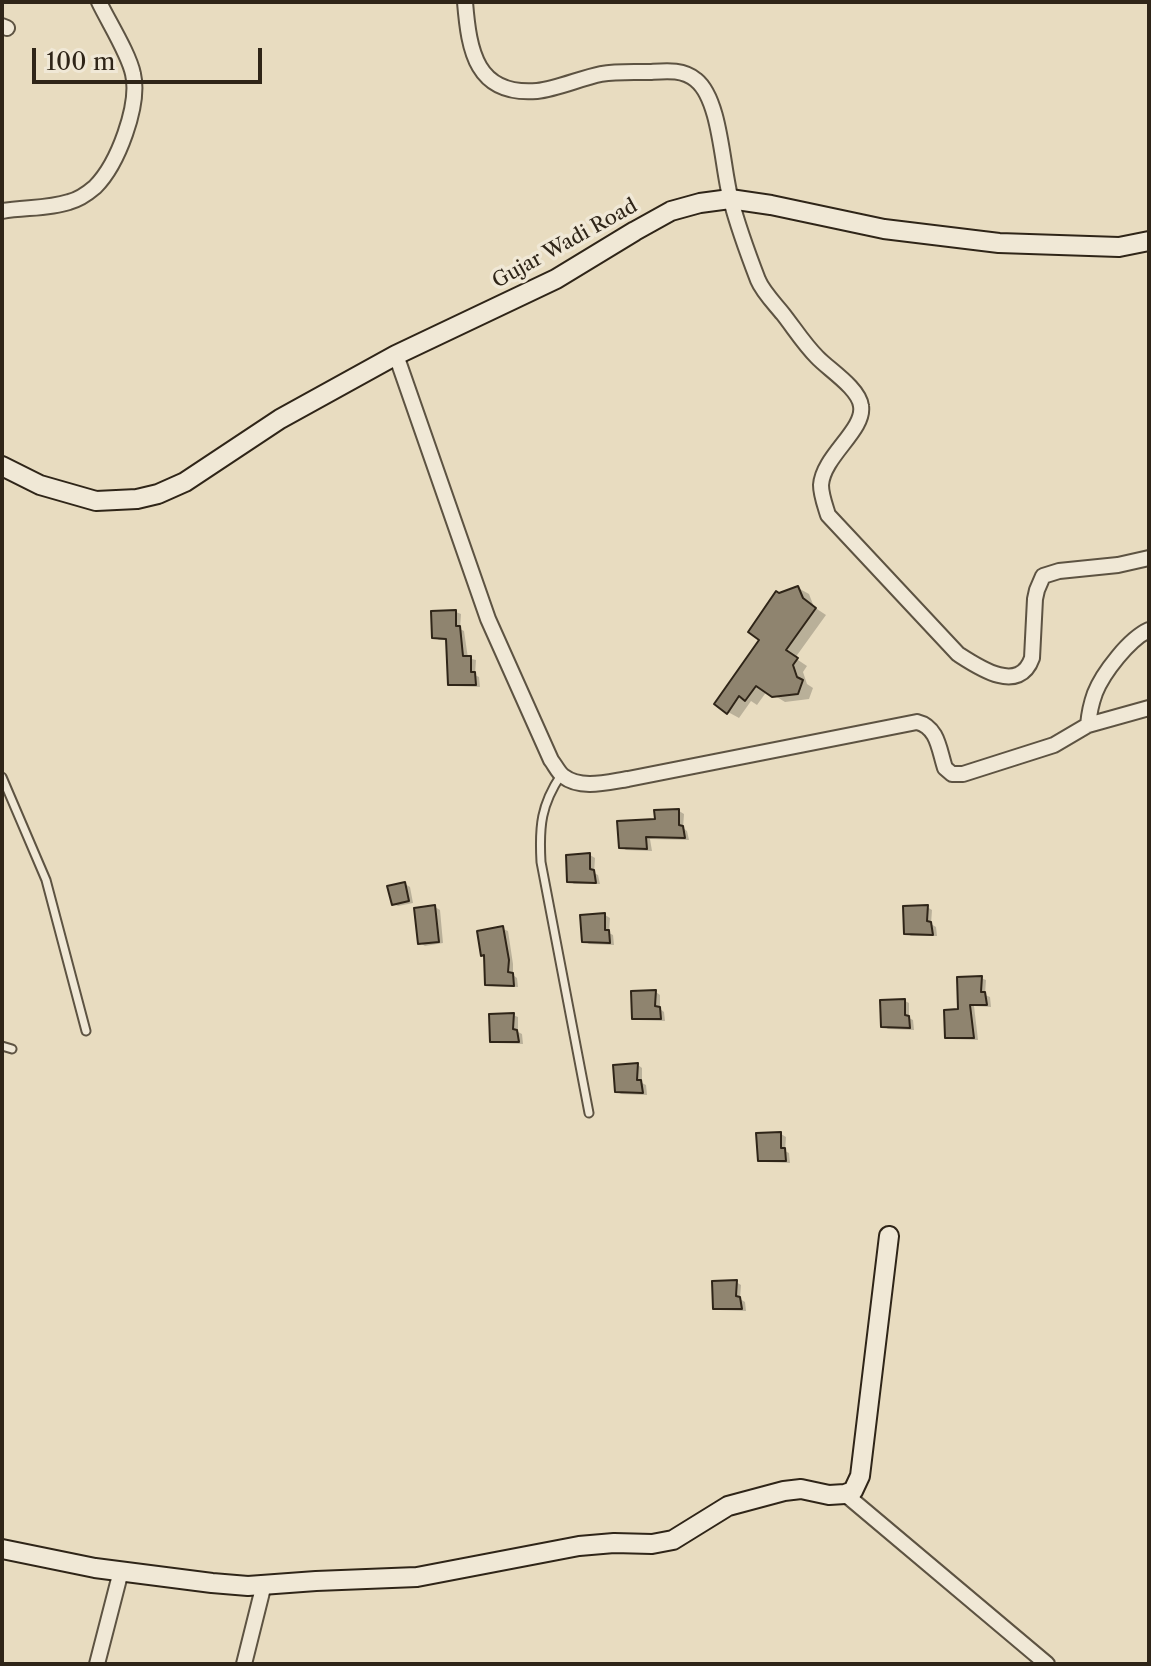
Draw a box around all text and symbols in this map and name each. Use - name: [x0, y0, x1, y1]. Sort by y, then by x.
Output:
- scale bar: [36, 32, 266, 82]
- text: 100 m: [46, 47, 115, 76]
- street label: Gujar Wadi Road: [488, 194, 642, 294]

